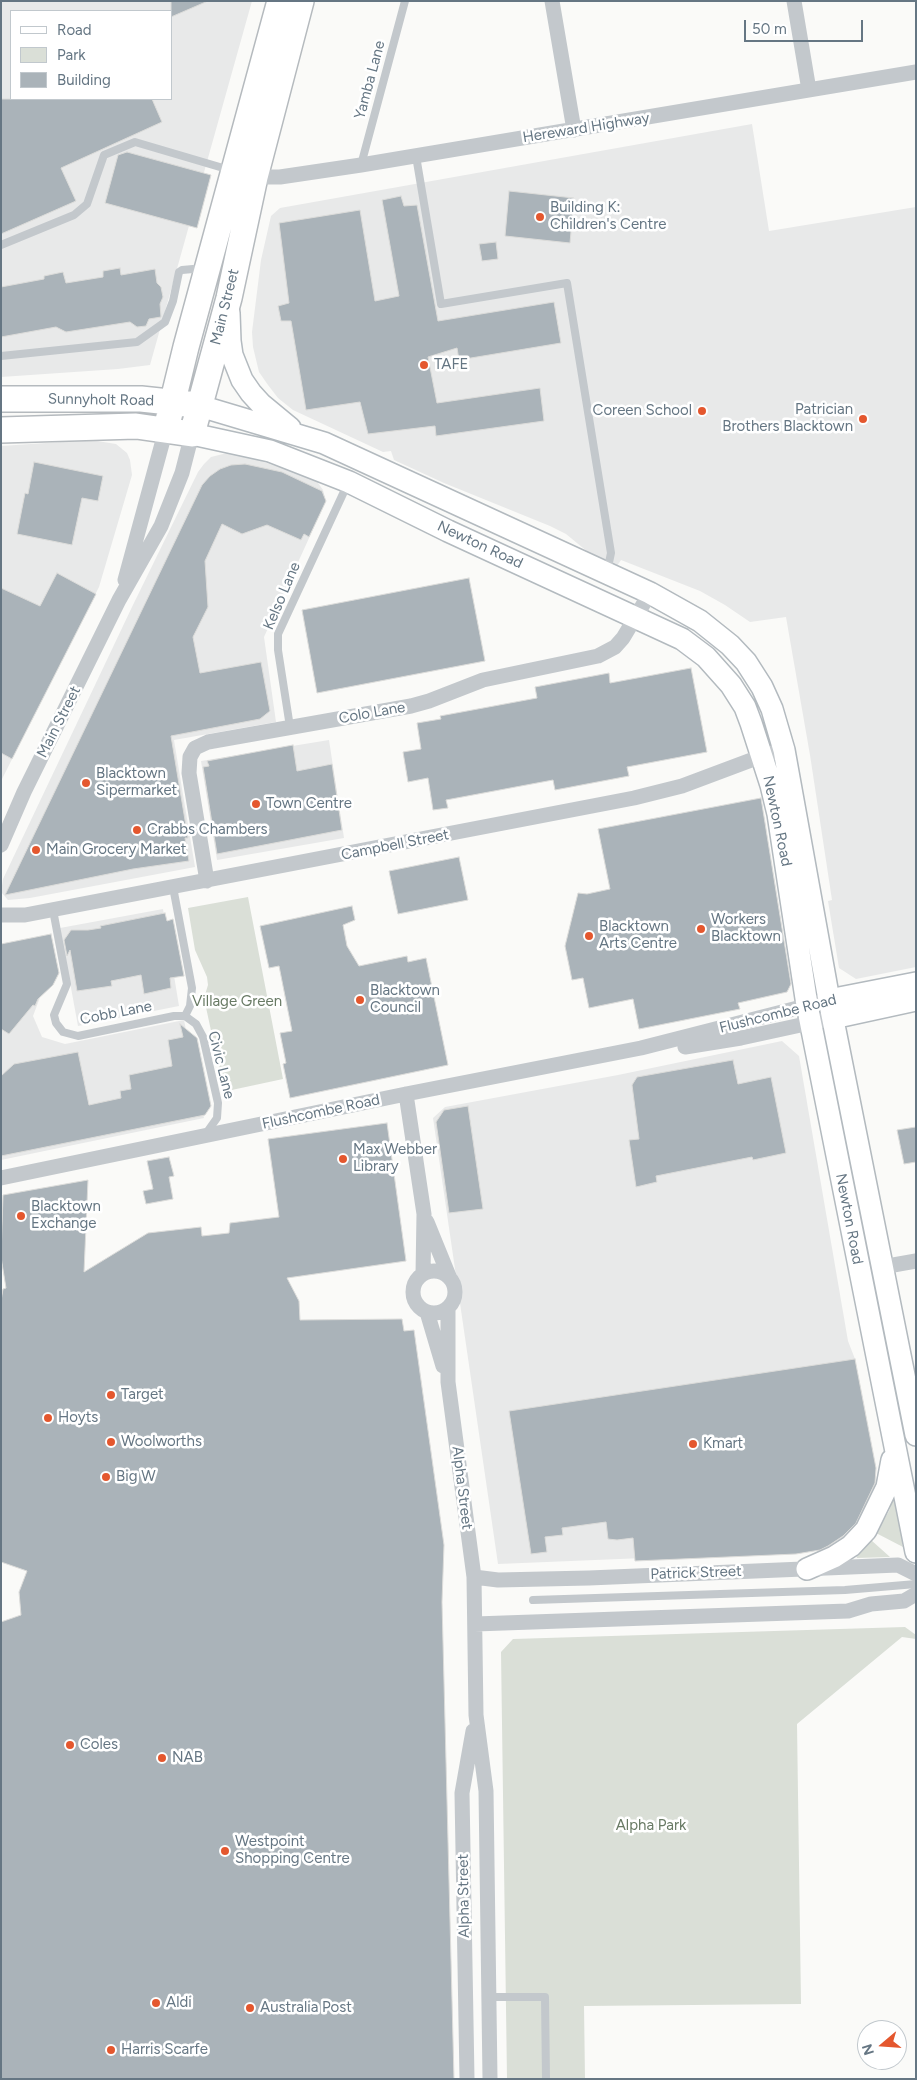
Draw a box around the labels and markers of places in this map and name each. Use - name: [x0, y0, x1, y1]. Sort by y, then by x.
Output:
- place label: Building K: Children's Centre: [550, 199, 666, 234]
- marker: Building K: Children's Centre: [534, 211, 546, 223]
- place label: TAFE: [434, 356, 468, 374]
- marker: TAFE: [418, 359, 430, 371]
- place label: Patrician Brothers Blacktown: [722, 401, 853, 436]
- place label: Coreen School: [593, 402, 692, 420]
- marker: Coreen School: [696, 405, 708, 417]
- marker: Patrician Brothers Blacktown: [857, 413, 869, 425]
- place label: Blacktown Sipermarket: [96, 765, 177, 800]
- marker: Blacktown Sipermarket: [80, 777, 92, 789]
- place label: Town Centre: [266, 795, 352, 813]
- marker: Town Centre: [250, 798, 262, 810]
- place label: Crabbs Chambers: [147, 821, 267, 839]
- marker: Crabbs Chambers: [131, 824, 143, 836]
- place label: Main Grocery Market: [46, 841, 186, 859]
- marker: Main Grocery Market: [30, 844, 42, 856]
- place label: Workers Blacktown: [711, 911, 781, 946]
- place label: Blacktown Arts Centre: [599, 918, 677, 953]
- marker: Workers Blacktown: [695, 923, 707, 935]
- marker: Blacktown Arts Centre: [583, 930, 595, 942]
- place label: Blacktown Council: [370, 982, 440, 1017]
- marker: Blacktown Council: [354, 994, 366, 1006]
- place label: Max Webber Library: [353, 1141, 437, 1176]
- marker: Max Webber Library: [337, 1153, 349, 1165]
- place label: Blacktown Exchange: [31, 1198, 101, 1233]
- marker: Blacktown Exchange: [15, 1210, 27, 1222]
- place label: Target: [121, 1386, 164, 1404]
- marker: Target: [105, 1389, 117, 1401]
- place label: Hoyts: [58, 1409, 98, 1427]
- marker: Hoyts: [42, 1412, 54, 1424]
- place label: Woolworths: [121, 1433, 202, 1451]
- place label: Kmart: [703, 1435, 743, 1453]
- marker: Woolworths: [105, 1436, 117, 1448]
- marker: Kmart: [687, 1438, 699, 1450]
- place label: Big W: [116, 1468, 156, 1486]
- marker: Big W: [100, 1471, 112, 1483]
- place label: Coles: [80, 1736, 118, 1754]
- marker: Coles: [64, 1739, 76, 1751]
- place label: NAB: [172, 1749, 203, 1767]
- marker: NAB: [156, 1752, 168, 1764]
- place label: Westpoint Shopping Centre: [235, 1833, 350, 1868]
- marker: Westpoint Shopping Centre: [219, 1845, 231, 1857]
- place label: Aldi: [166, 1994, 192, 2012]
- marker: Aldi: [150, 1997, 162, 2009]
- place label: Australia Post: [260, 1999, 352, 2017]
- marker: Australia Post: [244, 2002, 256, 2014]
- place label: Harris Scarfe: [121, 2041, 208, 2059]
- marker: Harris Scarfe: [105, 2044, 117, 2056]

